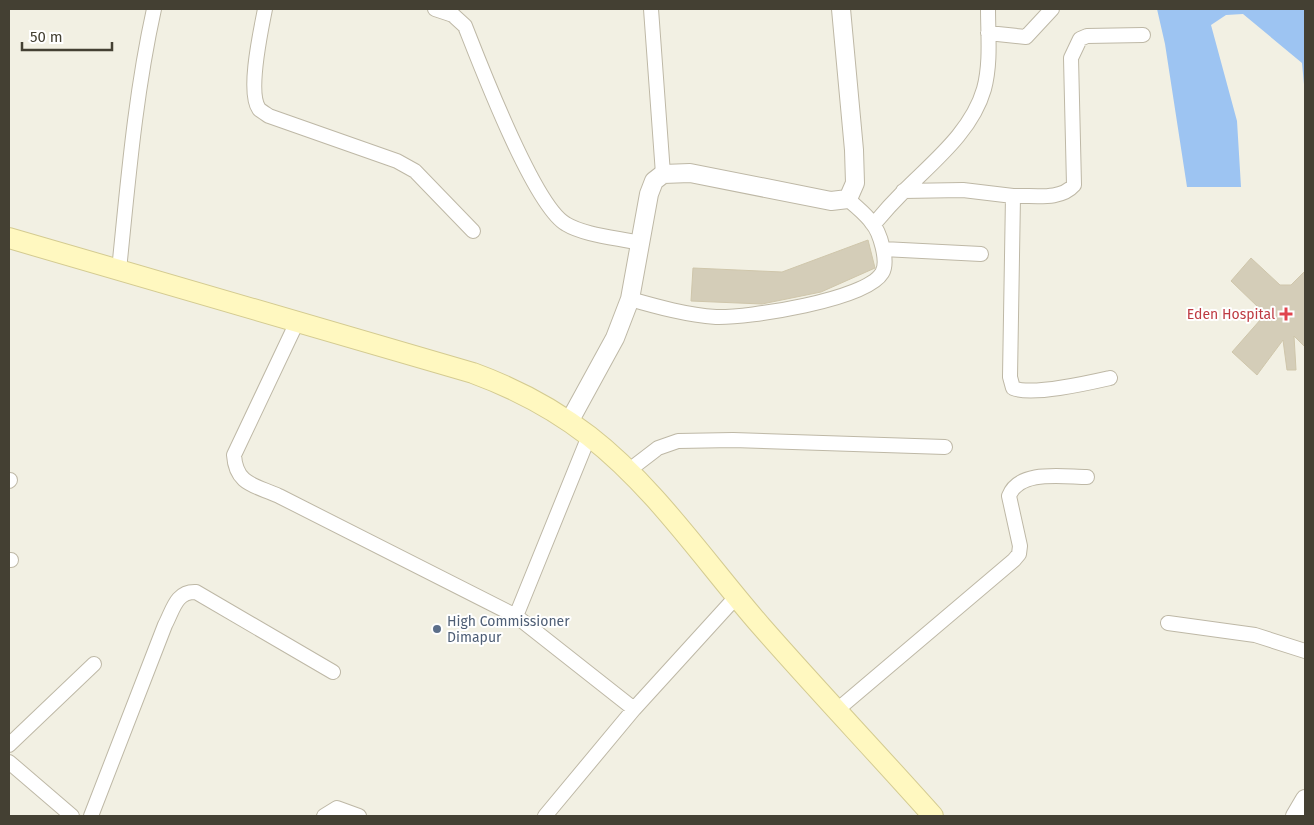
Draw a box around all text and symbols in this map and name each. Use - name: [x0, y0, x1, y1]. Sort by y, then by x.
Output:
- scale bar: [22, 20, 112, 52]
- text: 50 m: [30, 28, 63, 46]
- place label: Eden Hospital: [1187, 306, 1275, 323]
- marker: Eden Hospital: [1279, 307, 1293, 321]
- place label: High Commissioner Dimapur: [447, 613, 570, 646]
- marker: High Commissioner Dimapur: [431, 623, 443, 635]

